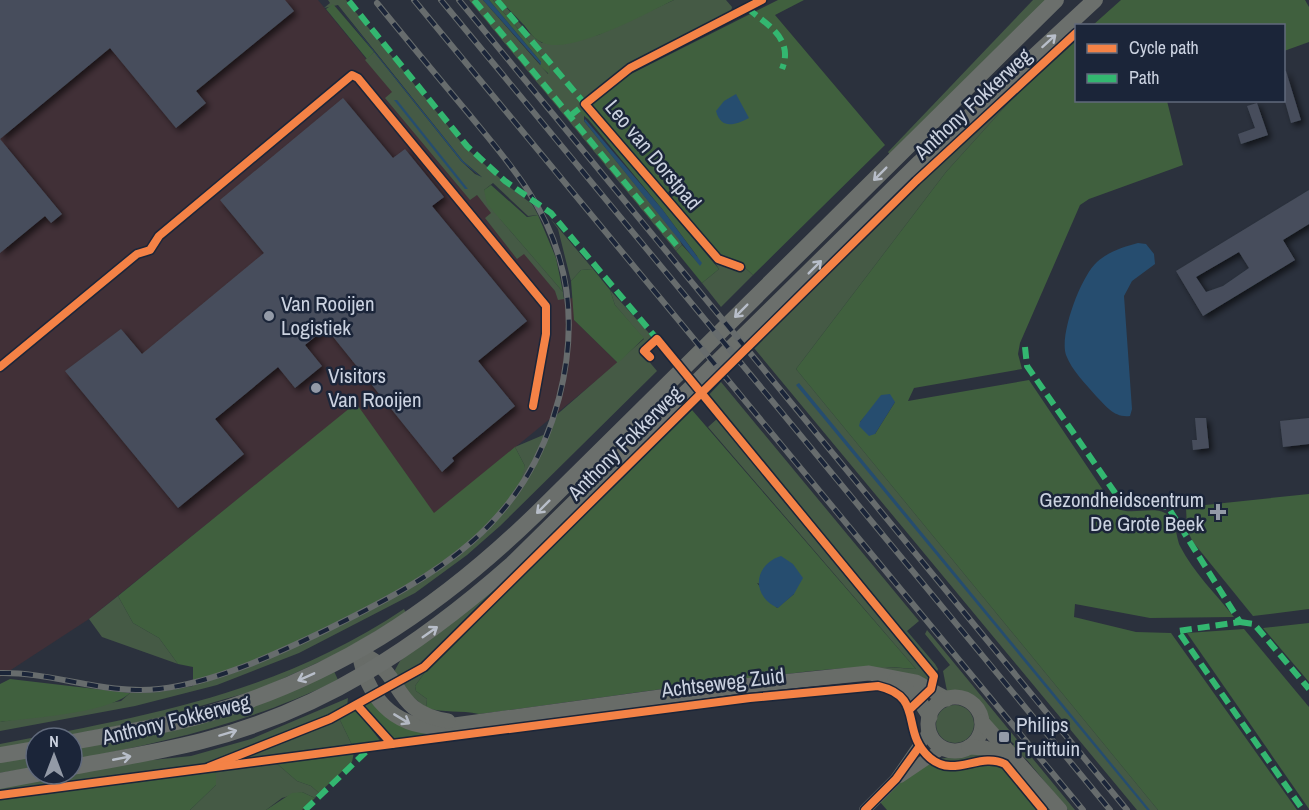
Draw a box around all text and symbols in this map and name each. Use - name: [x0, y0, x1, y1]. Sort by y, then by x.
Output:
- legend: [1075, 24, 1285, 102]
- one-way arrow: [1041, 34, 1056, 48]
- text: Cycle path: [1129, 35, 1199, 60]
- street label: Anthony Fokkerweg: [907, 41, 1038, 167]
- text: Path: [1129, 65, 1159, 90]
- street label: Leo van Dorstpad: [599, 93, 708, 216]
- one-way arrow: [872, 166, 887, 181]
- one-way arrow: [807, 259, 822, 274]
- place label: Van Rooijen Logistiek: [281, 289, 375, 342]
- one-way arrow: [734, 303, 749, 318]
- marker: Van Rooijen Logistiek: [262, 309, 276, 323]
- place label: Visitors Van Rooijen: [328, 361, 422, 414]
- street label: Anthony Fokkerweg: [560, 379, 689, 507]
- marker: Visitors Van Rooijen: [309, 381, 323, 395]
- place label: Gezondheidscentrum De Grote Beek: [1039, 485, 1204, 538]
- one-way arrow: [536, 500, 551, 515]
- marker: Gezondheidscentrum De Grote Beek: [1209, 503, 1227, 521]
- one-way arrow: [421, 626, 438, 638]
- street label: Achtseweg Zuid: [659, 661, 786, 705]
- one-way arrow: [297, 671, 315, 683]
- street label: Anthony Fokkerweg: [98, 687, 253, 752]
- place label: Philips Fruittuin: [1016, 710, 1080, 763]
- one-way arrow: [393, 713, 410, 725]
- north arrow: [24, 726, 84, 786]
- one-way arrow: [218, 727, 237, 738]
- text: N: [49, 730, 59, 752]
- marker: Philips Fruittuin: [997, 730, 1011, 744]
- one-way arrow: [111, 752, 131, 763]

